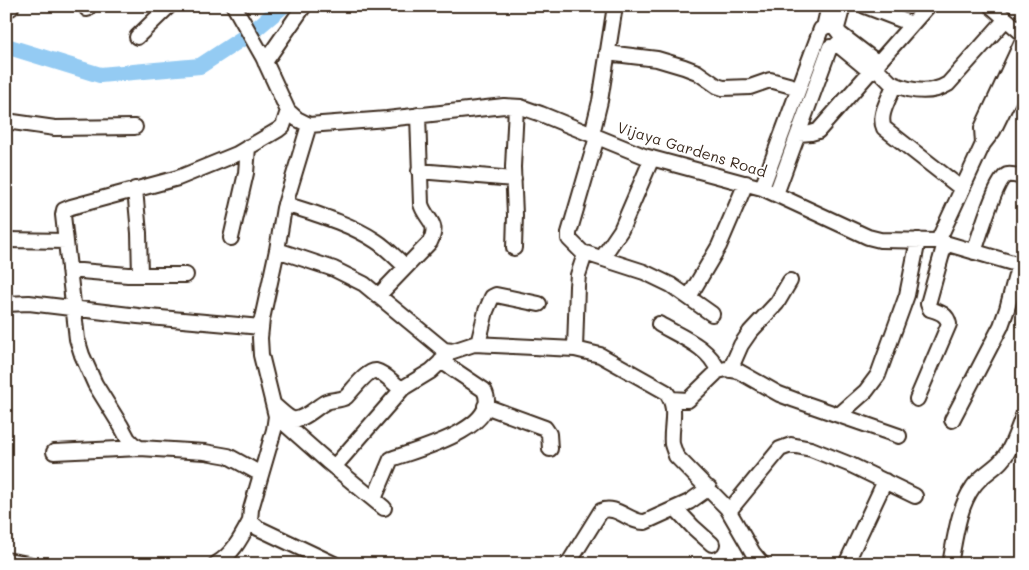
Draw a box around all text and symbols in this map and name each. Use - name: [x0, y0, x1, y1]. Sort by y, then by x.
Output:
- street label: Vijaya Gardens Road: [615, 117, 769, 181]

